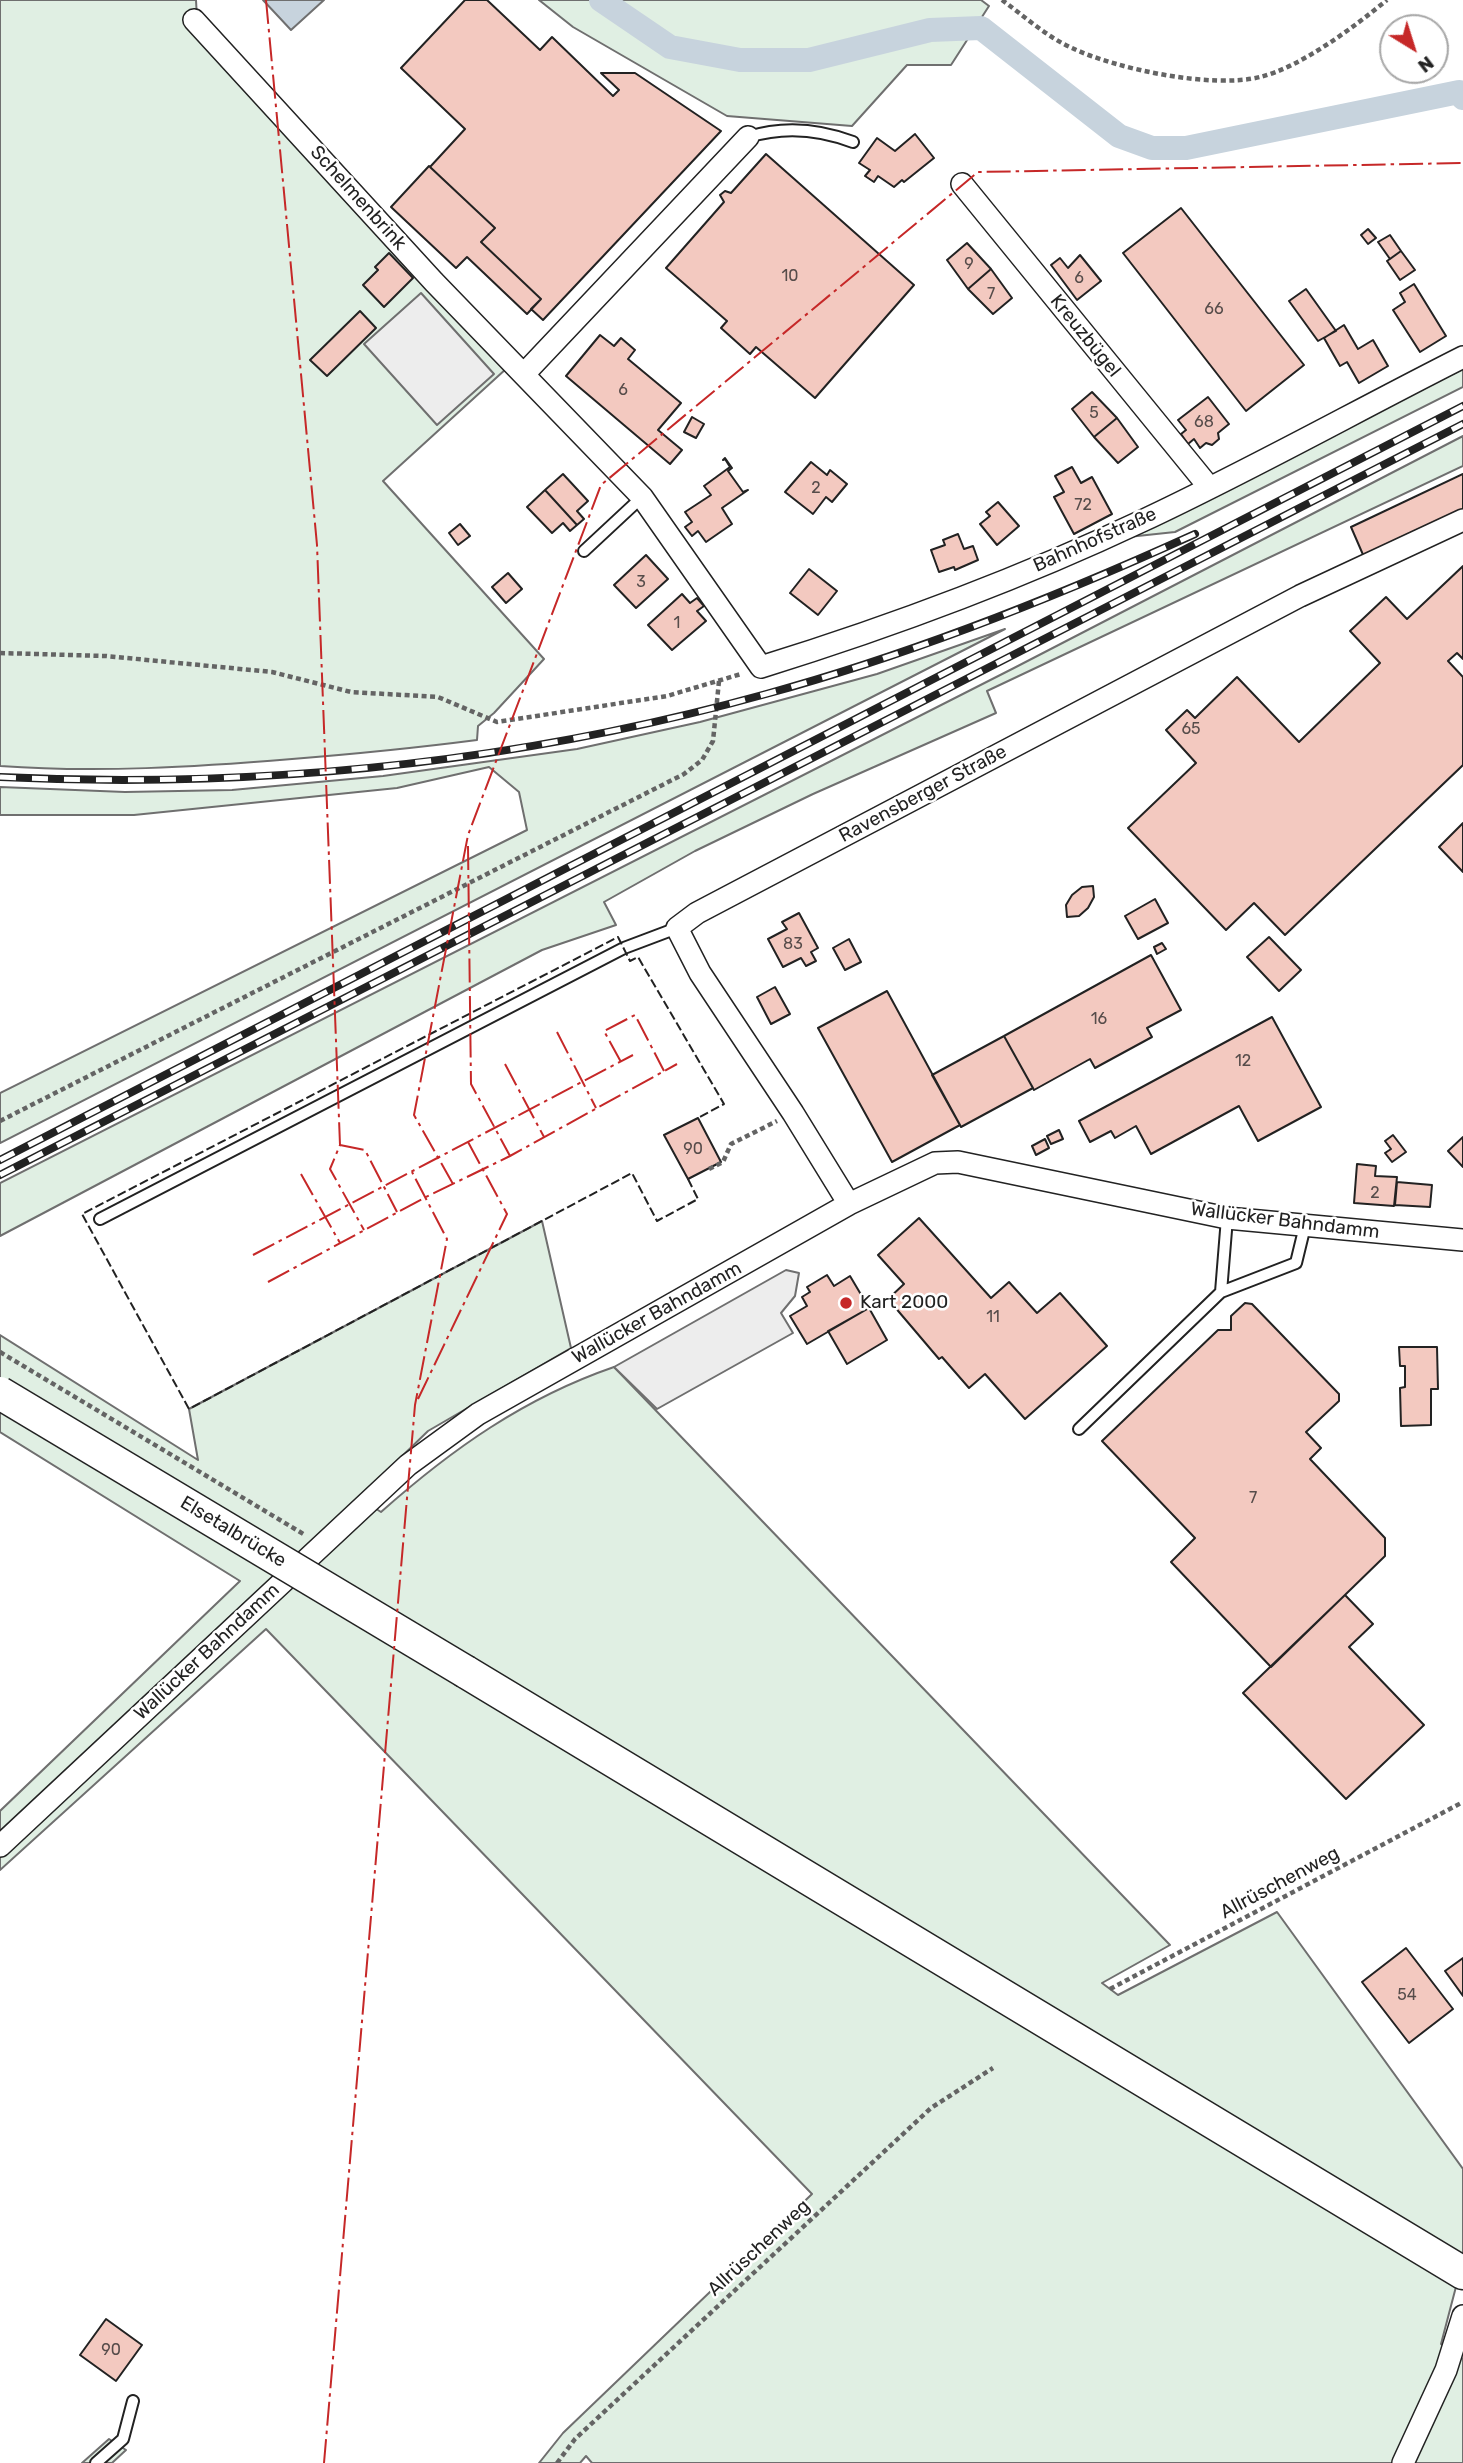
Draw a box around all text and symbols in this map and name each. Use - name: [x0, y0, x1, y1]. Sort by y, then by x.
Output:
- north arrow: [1379, 14, 1449, 84]
- text: N: [1414, 51, 1438, 78]
- street label: Schelmenbrink: [305, 141, 411, 255]
- house number: 9: [964, 254, 974, 274]
- house number: 10: [781, 266, 799, 286]
- house number: 6: [1074, 268, 1084, 288]
- house number: 7: [987, 284, 995, 304]
- street label: Kreuzbügel: [1045, 290, 1125, 382]
- house number: 66: [1204, 299, 1224, 319]
- house number: 6: [618, 380, 628, 400]
- house number: 5: [1089, 403, 1099, 423]
- house number: 68: [1194, 412, 1214, 432]
- house number: 2: [811, 478, 821, 498]
- house number: 72: [1074, 495, 1092, 515]
- street label: Bahnhofstraße: [1030, 503, 1160, 577]
- house number: 3: [636, 572, 646, 592]
- house number: 1: [674, 613, 680, 633]
- house number: 65: [1181, 719, 1201, 739]
- street label: Ravensberger Straße: [835, 740, 1011, 848]
- house number: 83: [783, 934, 803, 954]
- house number: 16: [1091, 1009, 1107, 1029]
- house number: 12: [1235, 1051, 1251, 1071]
- house number: 90: [683, 1139, 703, 1159]
- house number: 2: [1370, 1183, 1380, 1203]
- street label: Wallücker Bahndamm: [1189, 1198, 1381, 1244]
- street label: Wallücker Bahndamm: [568, 1257, 746, 1369]
- place label: Kart 2000: [860, 1292, 948, 1314]
- marker: Kart 2000: [838, 1295, 854, 1311]
- house number: 11: [986, 1307, 1000, 1327]
- house number: 7: [1249, 1488, 1257, 1508]
- street label: Elsetalbrücke: [176, 1491, 290, 1573]
- street label: Wallücker Bahndamm: [130, 1579, 284, 1725]
- street label: Allrüschenweg: [1217, 1842, 1343, 1924]
- house number: 54: [1397, 1985, 1417, 2005]
- street label: Allrüschenweg: [703, 2195, 815, 2301]
- house number: 90: [101, 2340, 121, 2360]

